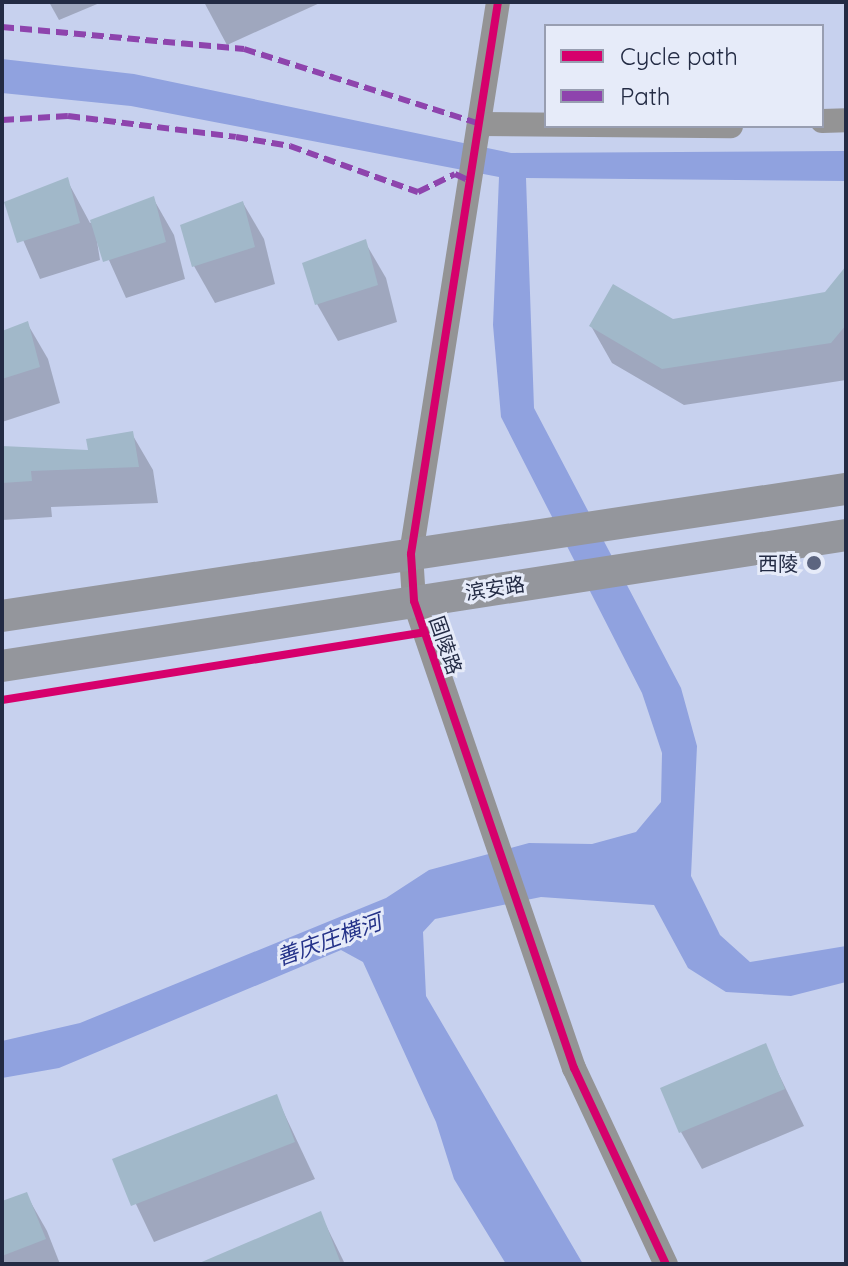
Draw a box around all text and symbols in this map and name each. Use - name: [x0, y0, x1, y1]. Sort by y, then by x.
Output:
- legend: [544, 24, 824, 128]
- text: Cycle path: [620, 41, 738, 71]
- text: Path: [620, 81, 671, 111]
- place label: 西陵: [758, 551, 798, 575]
- marker: 西陵: [805, 554, 823, 572]
- street label: 滨安路: [463, 571, 527, 605]
- street label: 固陵路: [425, 613, 467, 677]
- water label: 善庆庄横河: [273, 909, 385, 971]

